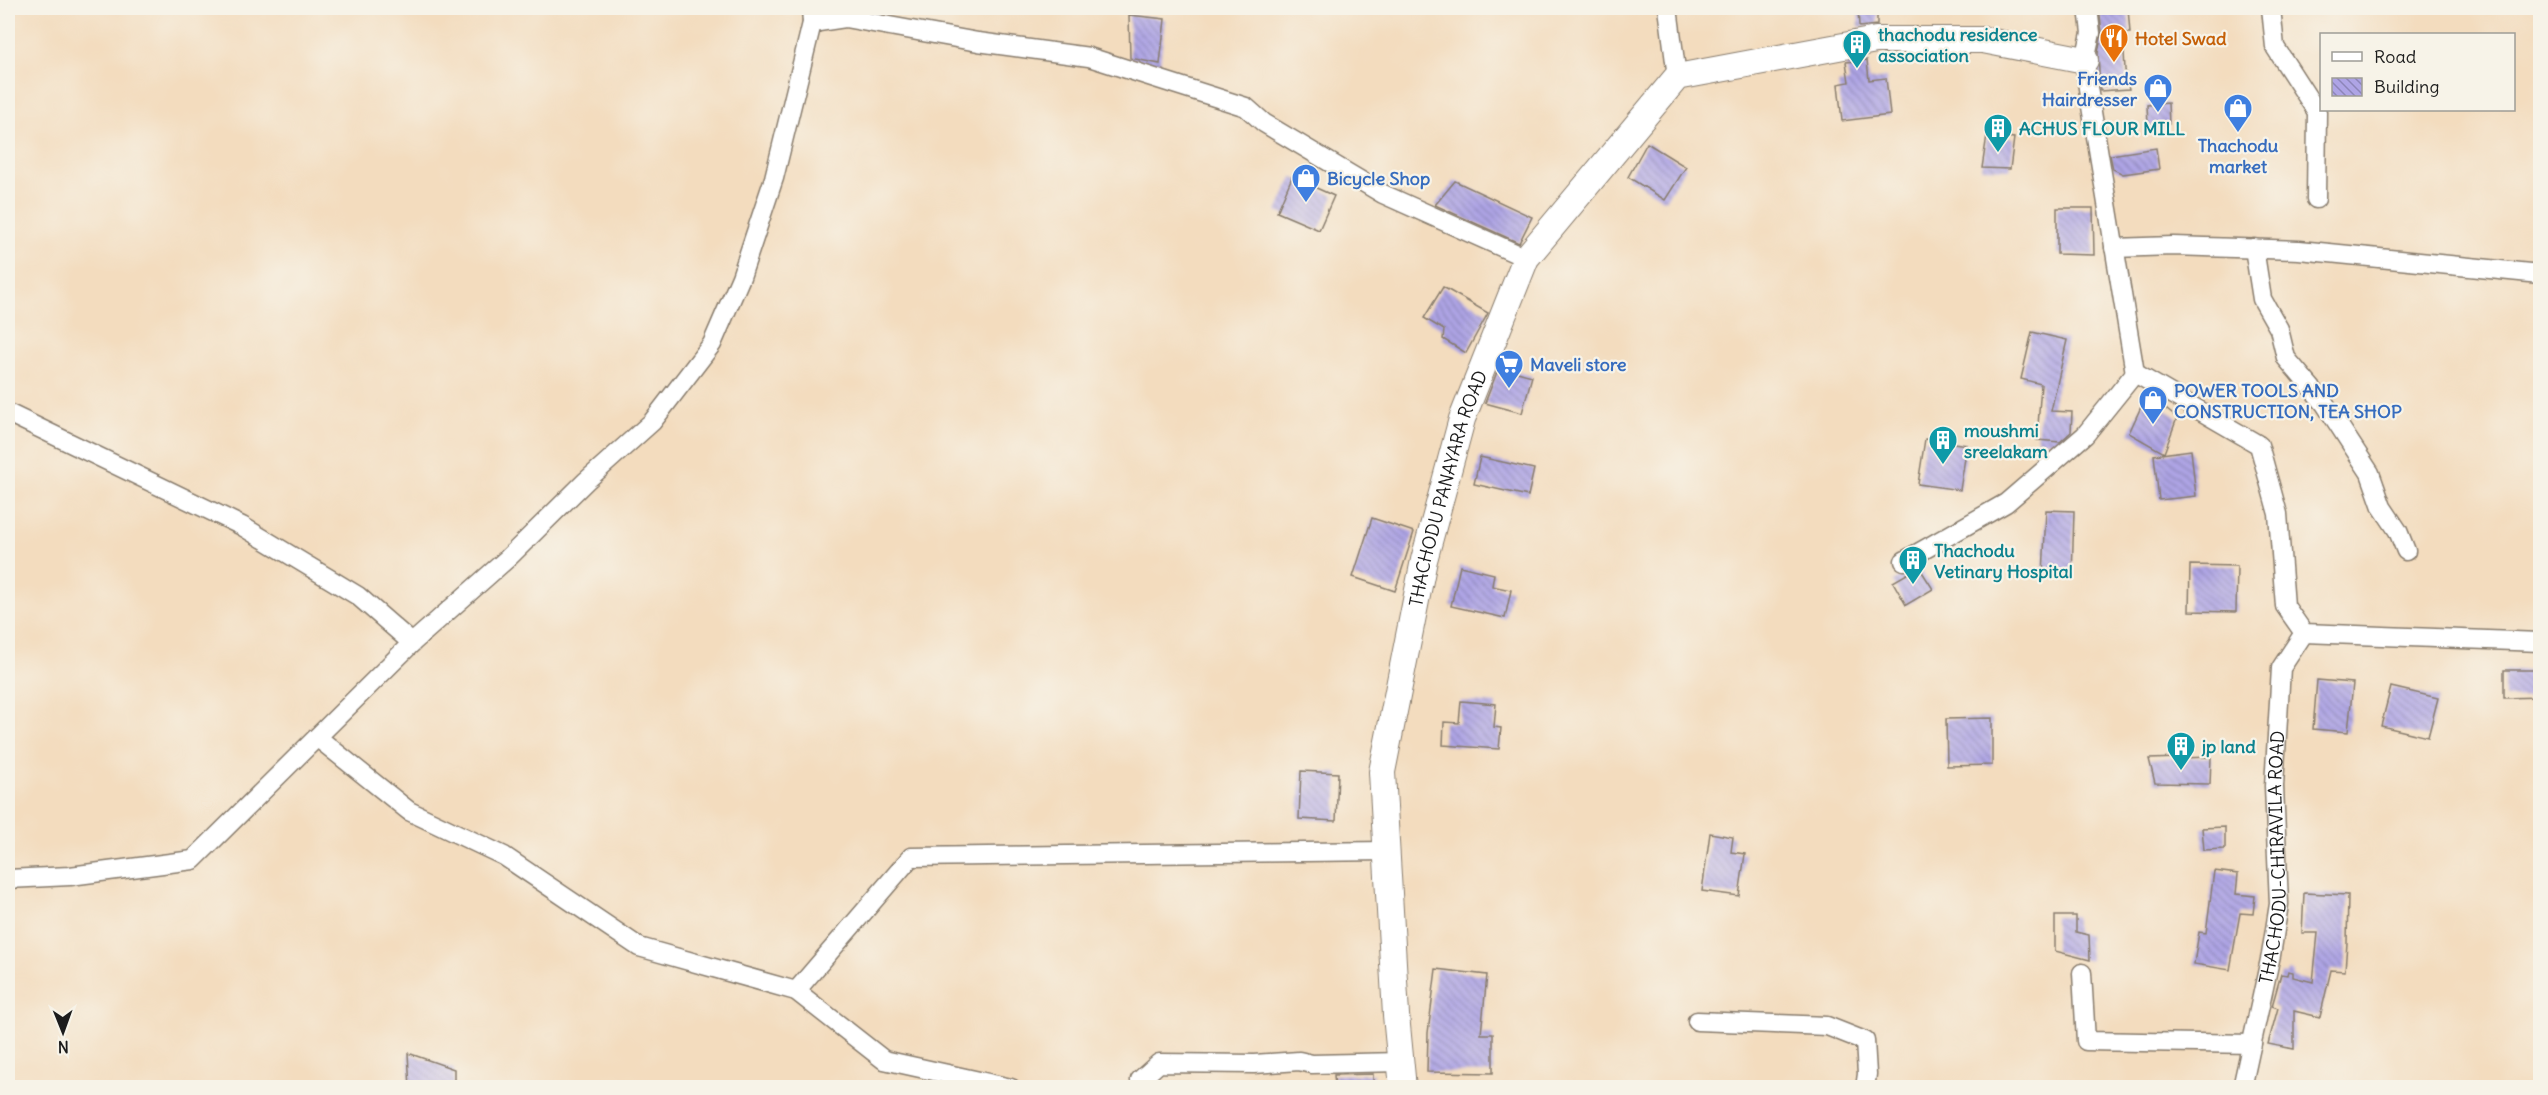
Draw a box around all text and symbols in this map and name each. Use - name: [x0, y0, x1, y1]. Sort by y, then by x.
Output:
- restaurant icon: Hotel Swad: [2098, 22, 2130, 64]
- place label: thachodu residence association: [1878, 23, 2038, 67]
- place label: Hotel Swad: [2135, 27, 2227, 50]
- building icon: thachodu residence association: [1841, 28, 1873, 70]
- legend: [2320, 33, 2515, 111]
- text: Road: [2374, 45, 2417, 68]
- place label: Friends Hairdresser: [2042, 67, 2138, 111]
- shop icon: Friends Hairdresser: [2142, 72, 2174, 114]
- text: Building: [2374, 75, 2439, 98]
- shop icon: Thachodu market: [2222, 92, 2254, 134]
- building icon: ACHUS FLOUR MILL: [1982, 112, 2014, 154]
- place label: ACHUS FLOUR MILL: [2019, 117, 2185, 140]
- place label: Thachodu market: [2198, 134, 2279, 178]
- shop icon: Bicycle Shop: [1290, 162, 1322, 204]
- place label: Bicycle Shop: [1327, 167, 1430, 190]
- supermarket icon: Maveli store: [1493, 348, 1525, 390]
- place label: Maveli store: [1530, 353, 1627, 376]
- street label: THACHODU PANAYARA ROAD: [1404, 367, 1492, 609]
- place label: POWER TOOLS AND CONSTRUCTION, TEA SHOP: [2174, 379, 2402, 423]
- shop icon: POWER TOOLS AND CONSTRUCTION, TEA SHOP: [2137, 384, 2169, 426]
- place label: moushmi sreelakam: [1964, 419, 2048, 463]
- building icon: moushmi sreelakam: [1927, 424, 1959, 466]
- place label: Thachodu Vetinary Hospital: [1934, 539, 2073, 583]
- building icon: Thachodu Vetinary Hospital: [1897, 544, 1929, 586]
- building icon: jp land: [2165, 730, 2197, 772]
- street label: THACHODU-CHIRAVILA ROAD: [2253, 730, 2291, 986]
- place label: jp land: [2201, 735, 2256, 758]
- north arrow: [33, 1002, 93, 1062]
- text: N: [58, 1037, 69, 1057]

